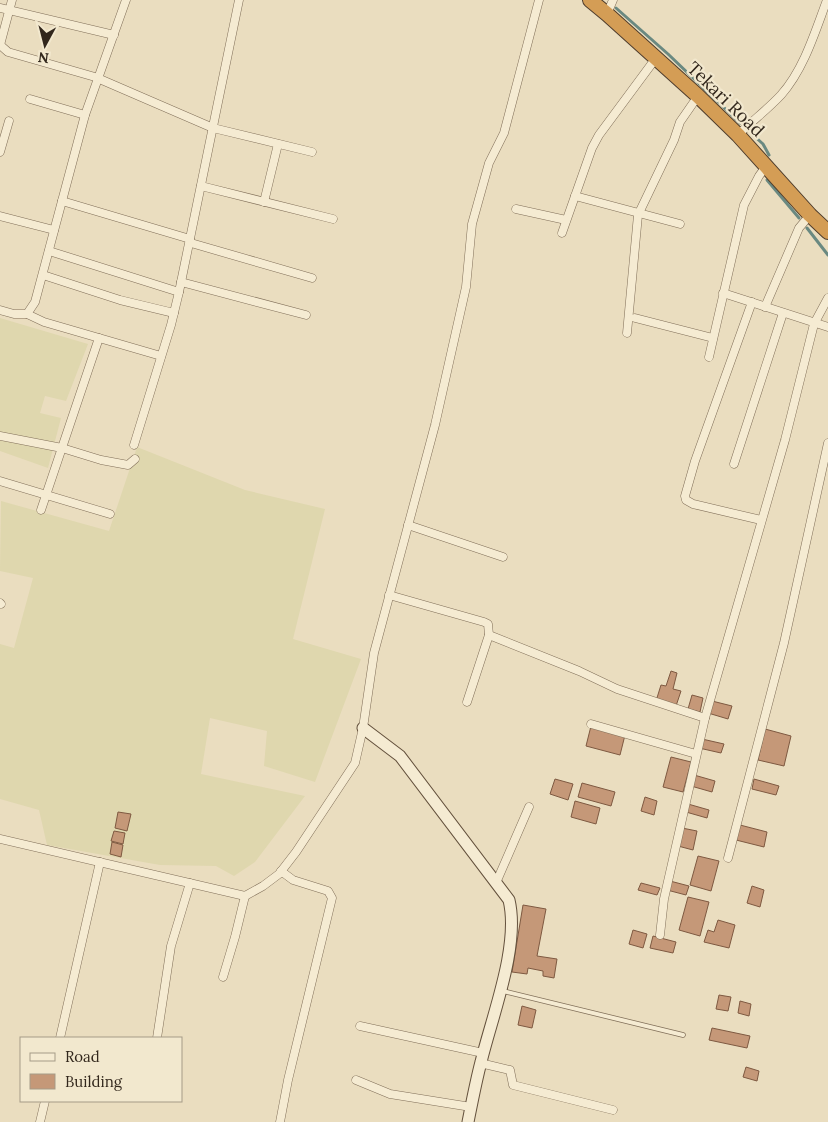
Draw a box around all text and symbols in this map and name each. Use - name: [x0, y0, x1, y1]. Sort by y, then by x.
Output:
- north arrow: [20, 20, 70, 70]
- text: N: [37, 48, 50, 67]
- street label: Tekari Road: [683, 56, 770, 142]
- legend: [20, 1037, 182, 1102]
- text: Road: [65, 1047, 100, 1066]
- text: Building: [65, 1072, 123, 1091]

